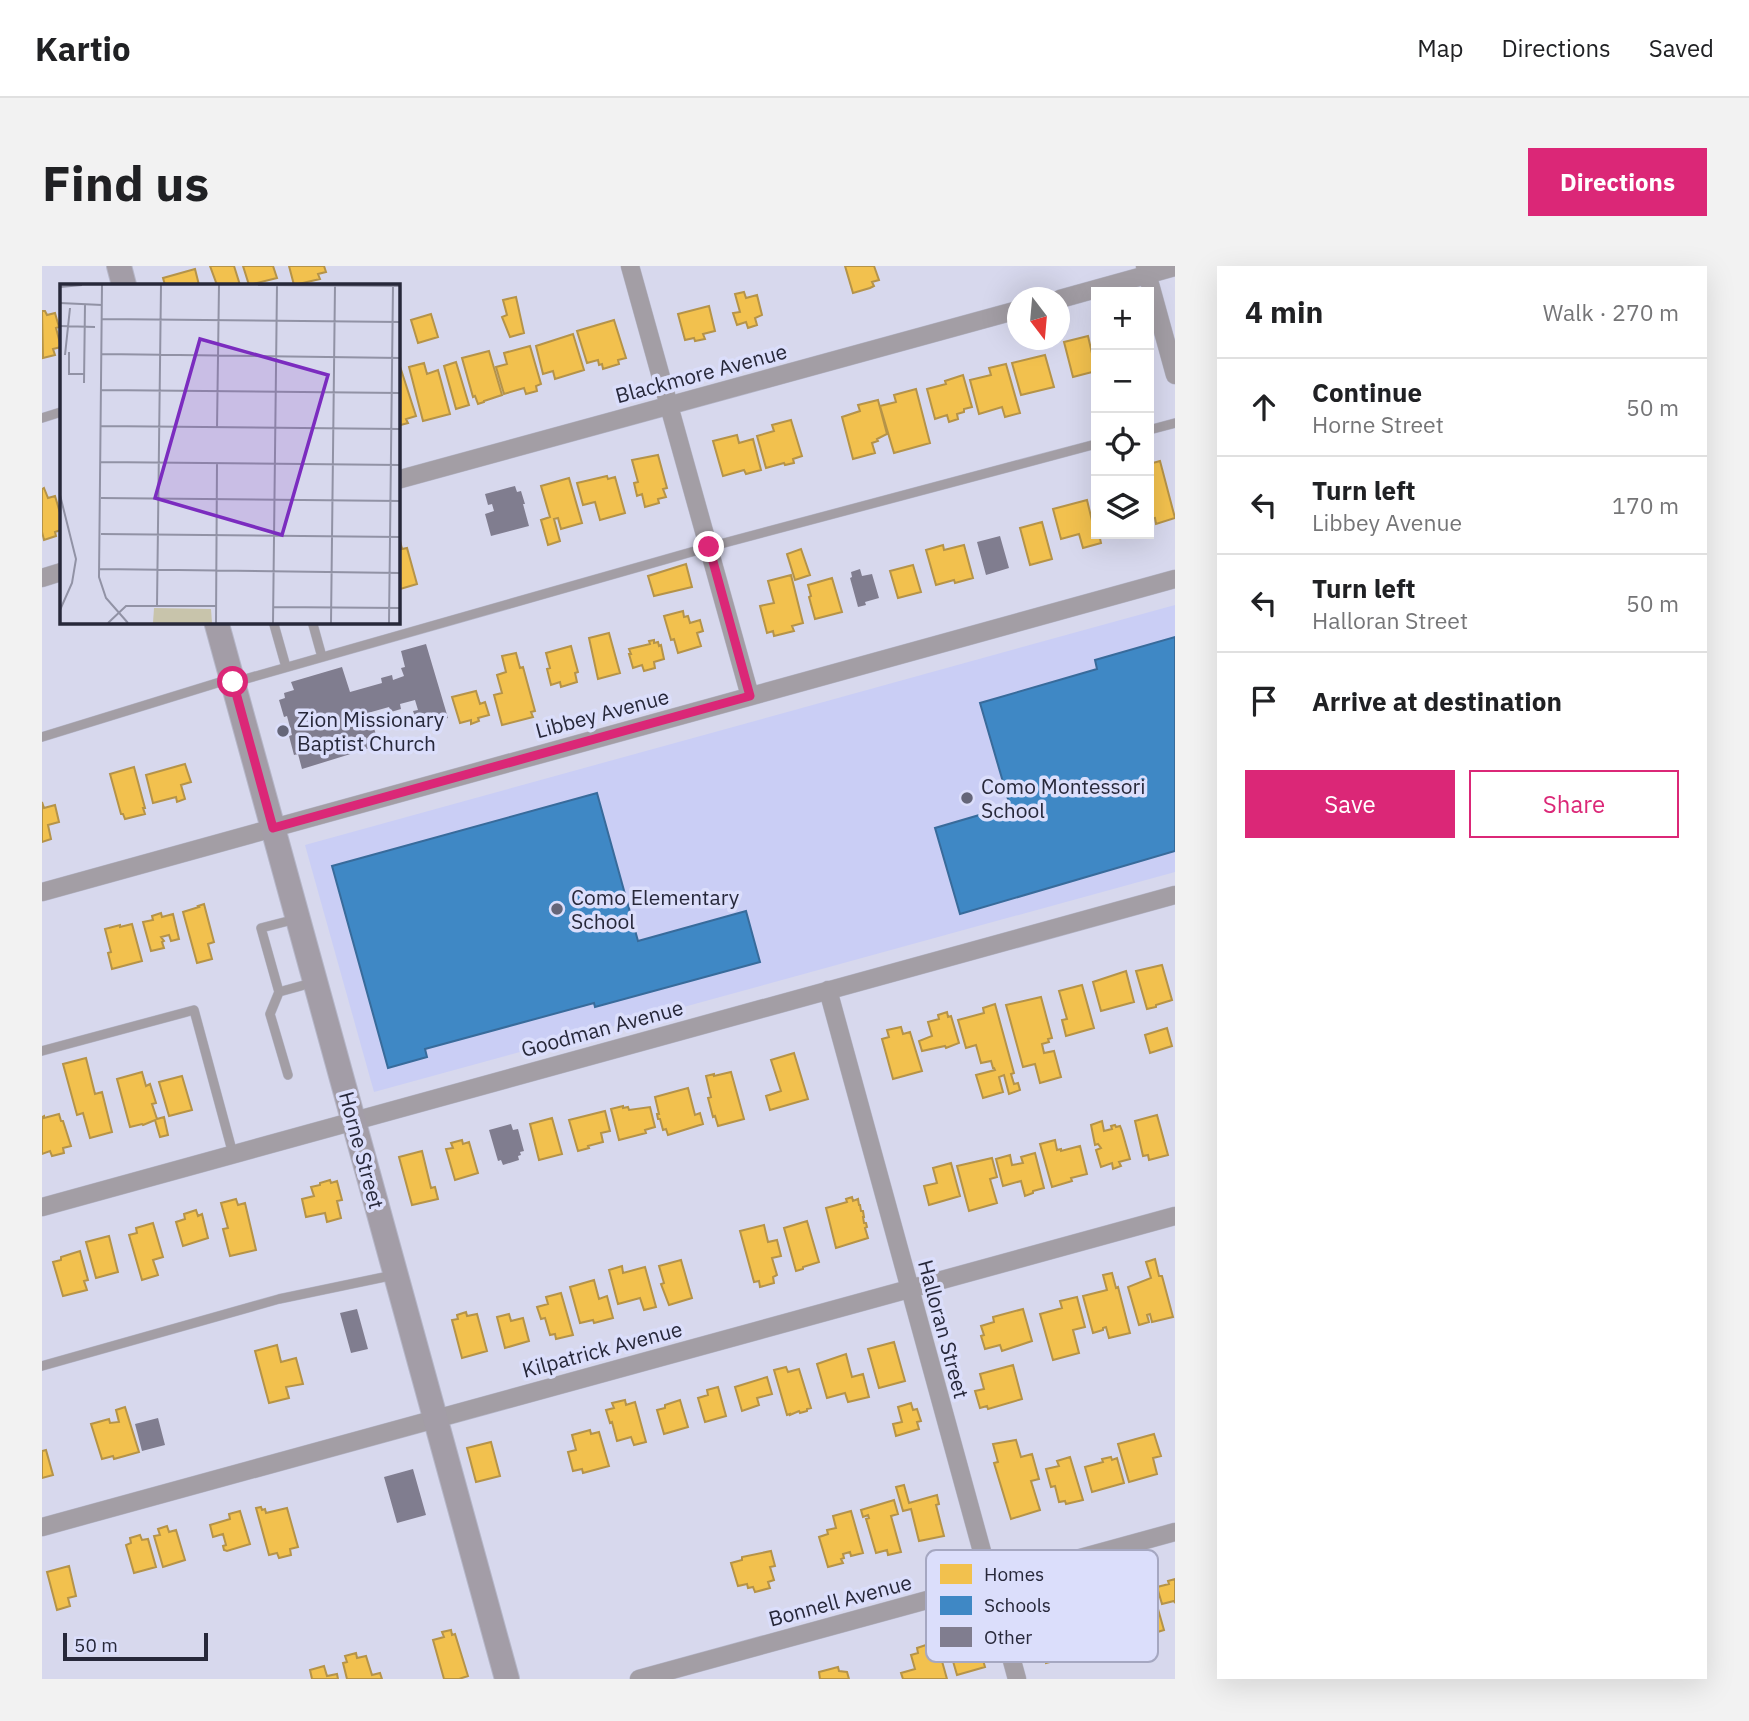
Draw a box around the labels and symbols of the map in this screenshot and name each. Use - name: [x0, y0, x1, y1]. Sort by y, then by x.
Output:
- inset map: [60, 284, 399, 623]
- north arrow: [1007, 287, 1070, 350]
- street label: Blackmore Avenue: [612, 337, 790, 409]
- route end: [693, 531, 724, 562]
- route start: [217, 666, 248, 697]
- street label: Libbey Avenue: [532, 682, 672, 744]
- place label: Zion Missionary Baptist Church: [297, 705, 445, 757]
- marker: Zion Missionary Baptist Church: [275, 723, 291, 739]
- place label: Como Montessori School: [981, 772, 1145, 824]
- marker: Como Montessori School: [959, 790, 975, 806]
- place label: Como Elementary School: [571, 883, 740, 935]
- marker: Como Elementary School: [549, 901, 565, 917]
- street label: Goodman Avenue: [518, 993, 686, 1063]
- street label: Horne Street: [333, 1088, 391, 1212]
- street label: Halloran Street: [912, 1257, 976, 1401]
- street label: Kilpatrick Avenue: [519, 1314, 685, 1384]
- legend: [926, 1550, 1158, 1662]
- text: Homes: [984, 1562, 1044, 1586]
- street label: Bonnell Avenue: [765, 1567, 915, 1633]
- text: Schools: [984, 1593, 1051, 1617]
- text: Other: [984, 1625, 1032, 1649]
- scale bar: [63, 1630, 208, 1662]

